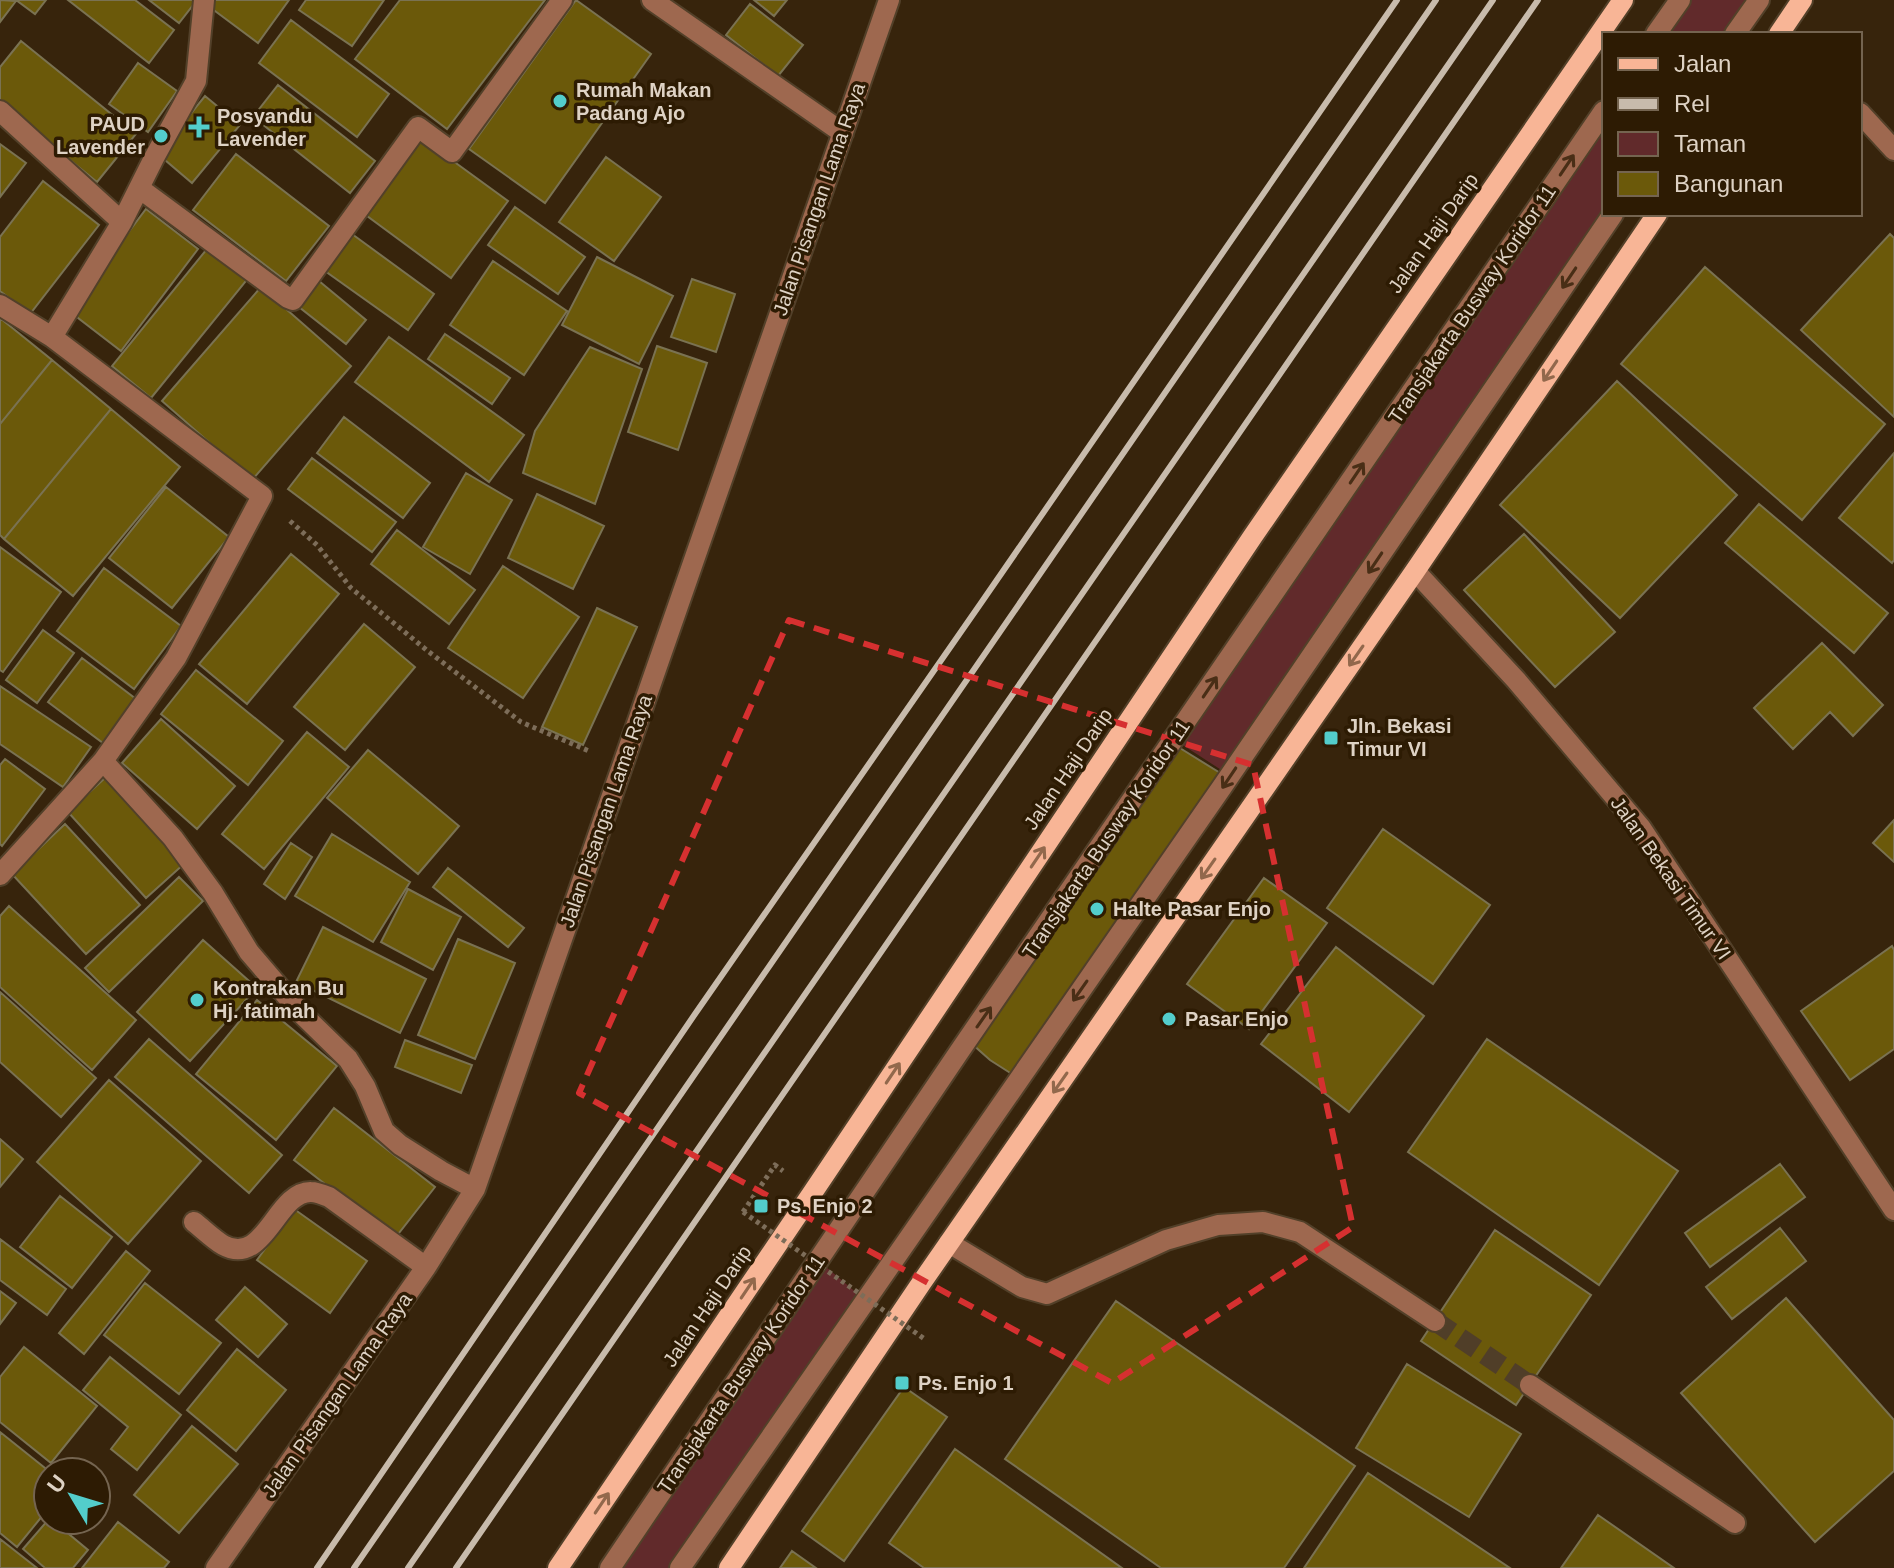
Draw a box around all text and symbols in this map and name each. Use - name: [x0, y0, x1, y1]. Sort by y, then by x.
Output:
- legend: [1602, 32, 1862, 216]
- text: Jalan: [1674, 50, 1731, 77]
- place label: Rumah Makan Padang Ajo: [576, 79, 712, 124]
- street label: Jalan Pisangan Lama Raya: [769, 79, 870, 318]
- text: Rel: [1674, 90, 1710, 117]
- marker: Rumah Makan Padang Ajo: [551, 92, 569, 110]
- place label: Posyandu Lavender: [217, 105, 313, 150]
- place label: PAUD Lavender: [56, 113, 145, 158]
- marker: Posyandu Lavender: [188, 116, 210, 138]
- marker: PAUD Lavender: [152, 127, 170, 145]
- text: Taman: [1674, 130, 1746, 157]
- one-way arrow: [1559, 155, 1575, 177]
- street label: Jalan Haji Darip: [1384, 169, 1482, 297]
- text: Bangunan: [1674, 170, 1783, 197]
- street label: Transjakarta Busway Koridor 11: [1384, 181, 1560, 427]
- one-way arrow: [1561, 267, 1577, 289]
- one-way arrow: [1542, 360, 1558, 382]
- one-way arrow: [1349, 462, 1365, 484]
- one-way arrow: [1367, 551, 1383, 573]
- one-way arrow: [1348, 644, 1364, 666]
- one-way arrow: [1202, 677, 1218, 699]
- street label: Jalan Pisangan Lama Raya: [556, 691, 657, 930]
- street label: Jalan Haji Darip: [1019, 704, 1117, 834]
- place label: Jln. Bekasi Timur VI: [1347, 715, 1452, 760]
- street label: Transjakarta Busway Koridor 11: [1018, 716, 1194, 962]
- marker: Jln. Bekasi Timur VI: [1322, 729, 1340, 747]
- one-way arrow: [1221, 766, 1237, 788]
- street label: Jalan Bekasi Timur VI: [1607, 792, 1735, 964]
- one-way arrow: [1030, 846, 1046, 868]
- one-way arrow: [1200, 858, 1216, 880]
- place label: Halte Pasar Enjo: [1113, 898, 1271, 920]
- marker: Halte Pasar Enjo: [1088, 900, 1106, 918]
- place label: Kontrakan Bu Hj. fatimah: [213, 977, 344, 1022]
- one-way arrow: [1072, 979, 1088, 1001]
- marker: Kontrakan Bu Hj. fatimah: [188, 991, 206, 1009]
- one-way arrow: [976, 1007, 992, 1029]
- place label: Pasar Enjo: [1185, 1008, 1288, 1030]
- marker: Pasar Enjo: [1160, 1010, 1178, 1028]
- one-way arrow: [885, 1062, 902, 1084]
- one-way arrow: [1052, 1072, 1068, 1094]
- place label: Ps. Enjo 2: [777, 1195, 873, 1217]
- marker: Ps. Enjo 2: [752, 1197, 770, 1215]
- street label: Jalan Haji Darip: [658, 1241, 756, 1371]
- street label: Transjakarta Busway Koridor 11: [653, 1251, 829, 1497]
- one-way arrow: [740, 1278, 756, 1300]
- street label: Jalan Pisangan Lama Raya: [258, 1288, 417, 1501]
- place label: Ps. Enjo 1: [918, 1372, 1014, 1394]
- marker: Ps. Enjo 1: [893, 1374, 911, 1392]
- north arrow: [32, 1456, 112, 1536]
- text: U: [42, 1470, 71, 1498]
- one-way arrow: [594, 1493, 610, 1515]

